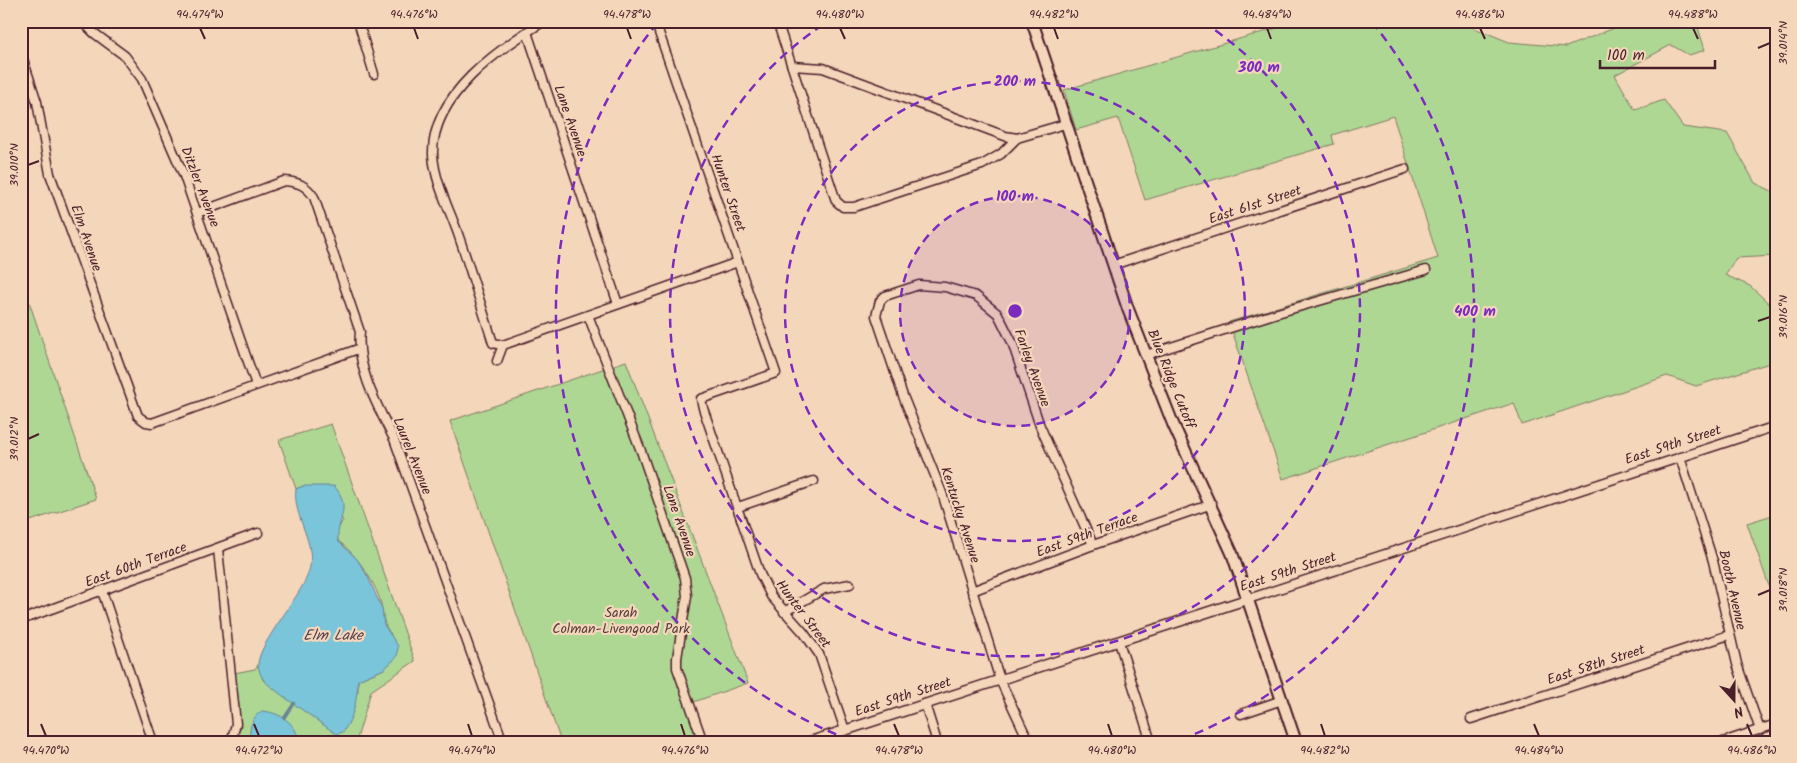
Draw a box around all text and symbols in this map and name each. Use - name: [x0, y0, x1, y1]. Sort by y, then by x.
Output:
- text: 94.474°W: [176, 5, 224, 24]
- text: 94.476°W: [390, 5, 438, 24]
- text: 94.478°W: [603, 5, 651, 24]
- text: 94.480°W: [816, 5, 864, 24]
- text: 94.482°W: [1029, 5, 1079, 24]
- text: 94.484°W: [1242, 5, 1292, 24]
- text: 94.486°W: [1455, 5, 1505, 24]
- text: 94.488°W: [1668, 5, 1718, 24]
- text: 39.014°N: [1774, 21, 1793, 65]
- scale bar: [1600, 38, 1714, 70]
- text: 100 m: [1607, 44, 1645, 68]
- text: 300 m: [1237, 56, 1280, 80]
- text: 200 m: [994, 70, 1036, 94]
- street label: Lane Avenue: [547, 82, 593, 161]
- text: 39.010°N: [5, 143, 24, 187]
- street label: Ditzler Avenue: [174, 143, 226, 231]
- street label: Hunter Street: [704, 151, 752, 235]
- street label: East 61st Street: [1206, 179, 1305, 230]
- text: 100 m: [996, 185, 1034, 209]
- street label: Elm Avenue: [64, 202, 108, 275]
- text: 39.016°N: [1774, 295, 1793, 339]
- text: 400 m: [1454, 300, 1496, 324]
- centre of rings: [1006, 302, 1024, 320]
- street label: Farley Avenue: [1008, 326, 1057, 411]
- street label: Blue Ridge Cutoff: [1141, 326, 1202, 434]
- street label: Laurel Avenue: [386, 414, 438, 499]
- text: 39.012°N: [5, 417, 24, 461]
- street label: East 59th Street: [1622, 419, 1725, 471]
- street label: Kentucky Avenue: [934, 464, 986, 567]
- street label: Lane Avenue: [656, 482, 702, 561]
- street label: East 59th Terrace: [1033, 506, 1142, 564]
- street label: East 60th Terrace: [82, 536, 191, 594]
- street label: East 59th Street: [1237, 546, 1340, 598]
- street label: Booth Avenue: [1712, 548, 1752, 633]
- text: 39.018°N: [1774, 568, 1793, 612]
- street label: Hunter Street: [770, 575, 837, 653]
- park label: Sarah Colman-Livengood Park: [552, 602, 690, 640]
- water label: Elm Lake: [303, 624, 364, 648]
- street label: East 58th Street: [1544, 639, 1648, 691]
- street label: East 59th Street: [852, 671, 955, 723]
- north arrow: [1710, 676, 1760, 726]
- text: N: [1730, 699, 1746, 723]
- text: 94.470°W: [23, 741, 69, 760]
- text: 94.472°W: [235, 741, 283, 760]
- text: 94.474°W: [448, 741, 496, 760]
- text: 94.476°W: [661, 741, 709, 760]
- text: 94.478°W: [875, 741, 923, 760]
- text: 94.480°W: [1088, 741, 1136, 760]
- text: 94.482°W: [1300, 741, 1350, 760]
- text: 94.484°W: [1514, 741, 1564, 760]
- text: 94.486°W: [1727, 741, 1777, 760]

